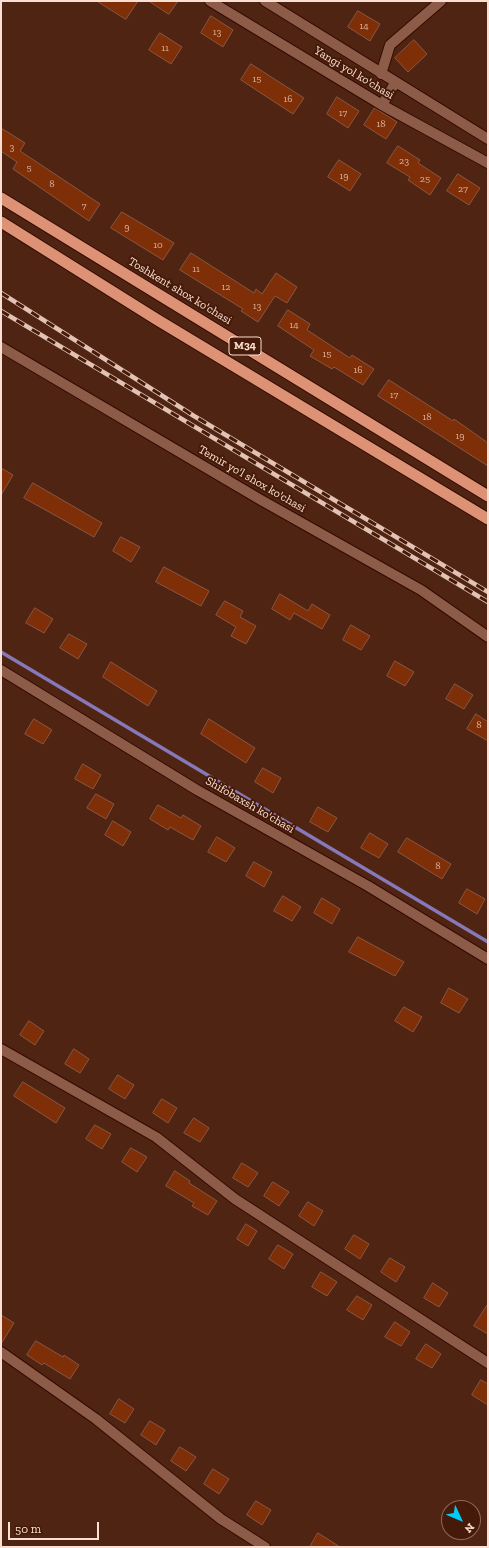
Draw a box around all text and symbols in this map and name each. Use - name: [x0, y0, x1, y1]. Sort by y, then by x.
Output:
- house number: 14: [359, 20, 369, 32]
- house number: 13: [213, 26, 221, 38]
- house number: 11: [161, 42, 169, 54]
- street label: Yangi yol ko'chasi: [311, 43, 397, 103]
- house number: 15: [253, 73, 261, 85]
- house number: 16: [283, 93, 293, 105]
- house number: 17: [339, 107, 347, 119]
- house number: 18: [376, 118, 386, 130]
- house number: 3: [10, 141, 14, 153]
- house number: 23: [399, 155, 409, 167]
- house number: 5: [26, 162, 32, 174]
- house number: 19: [339, 170, 349, 182]
- house number: 25: [420, 173, 430, 185]
- house number: 8: [49, 178, 55, 190]
- house number: 27: [458, 183, 468, 195]
- house number: 7: [82, 200, 86, 212]
- house number: 9: [124, 221, 130, 233]
- house number: 10: [153, 239, 163, 251]
- street label: Toshkent shox ko'chasi: [126, 254, 234, 328]
- house number: 11: [192, 263, 200, 275]
- house number: 12: [222, 281, 230, 293]
- house number: 13: [253, 300, 261, 312]
- house number: 14: [289, 319, 299, 331]
- road number: M34: [229, 337, 261, 355]
- house number: 15: [323, 348, 331, 360]
- house number: 16: [353, 364, 363, 376]
- house number: 17: [390, 389, 398, 401]
- house number: 18: [422, 411, 432, 423]
- house number: 19: [455, 430, 465, 442]
- street label: Temir yo'l shox ko'chasi: [196, 442, 308, 516]
- house number: 8: [476, 719, 482, 731]
- street label: Shifobaxsh ko'chasi: [203, 774, 297, 836]
- house number: 8: [435, 860, 441, 872]
- north arrow: [441, 1500, 481, 1540]
- scale bar: [10, 1514, 101, 1540]
- text: N: [462, 1520, 477, 1536]
- text: 50 m: [15, 1522, 41, 1536]

